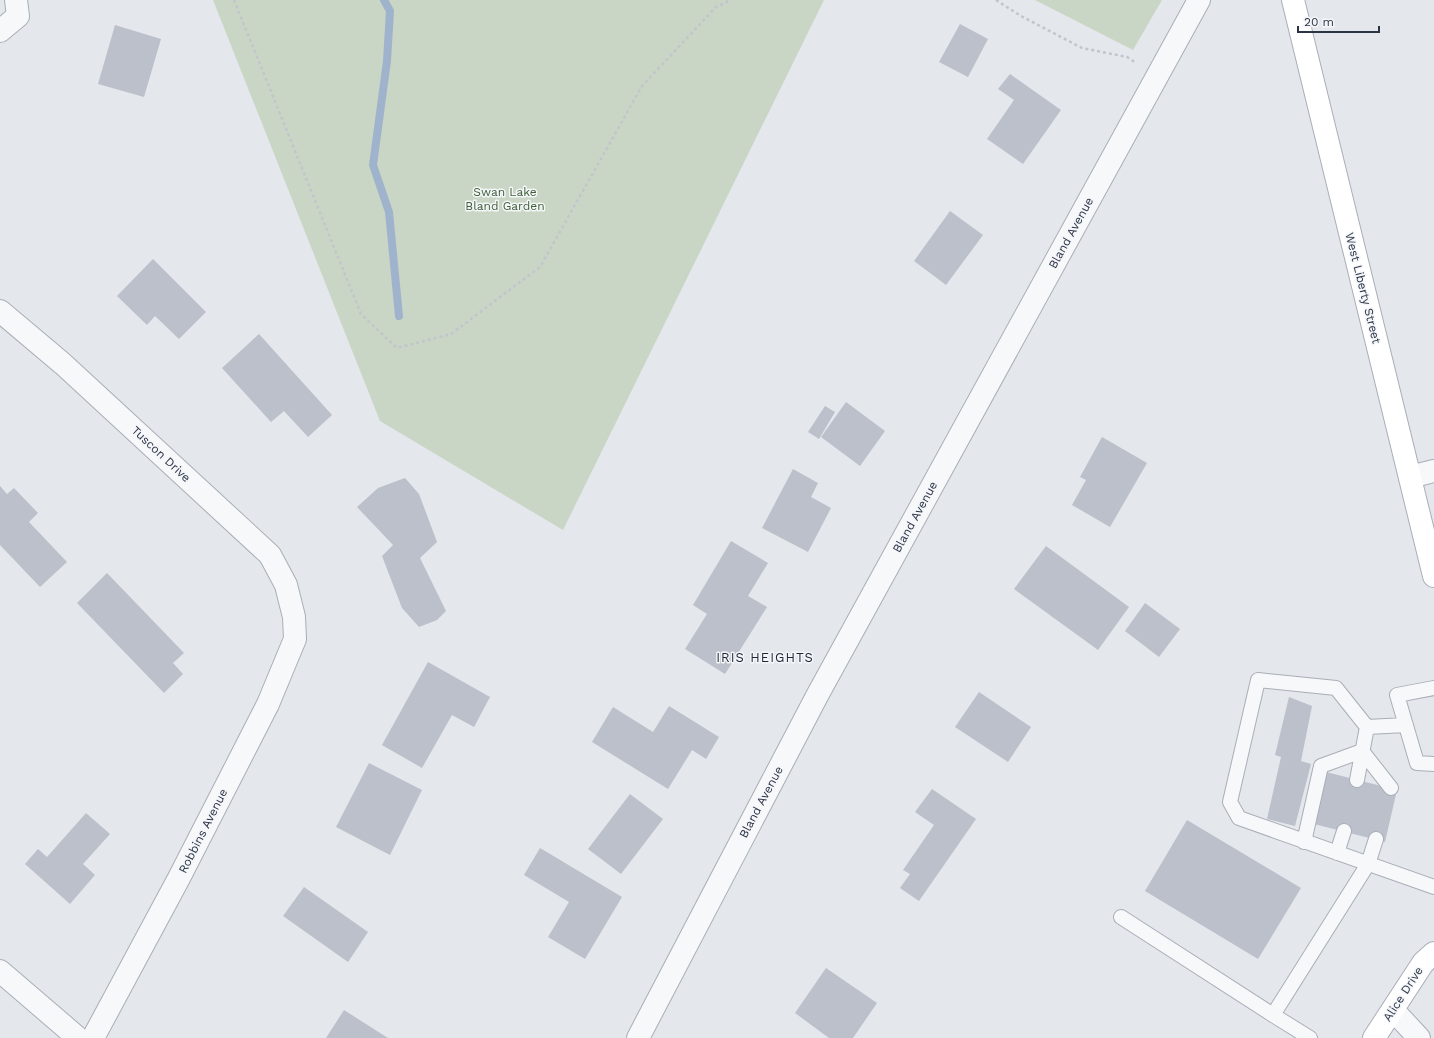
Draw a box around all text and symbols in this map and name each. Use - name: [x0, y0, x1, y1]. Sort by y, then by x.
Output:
- scale bar: [1298, 8, 1379, 34]
- text: 20 m: [1304, 15, 1334, 29]
- park label: Swan Lake Bland Garden: [465, 185, 545, 213]
- street label: Bland Avenue: [1046, 195, 1096, 271]
- street label: West Liberty Street: [1342, 231, 1384, 345]
- street label: Tuscon Drive: [129, 423, 193, 485]
- street label: Bland Avenue: [890, 479, 940, 555]
- district label: IRIS HEIGHTS: [716, 650, 814, 665]
- street label: Bland Avenue: [736, 764, 786, 840]
- street label: Robbins Avenue: [176, 786, 230, 876]
- street label: Alice Drive: [1380, 964, 1426, 1024]

